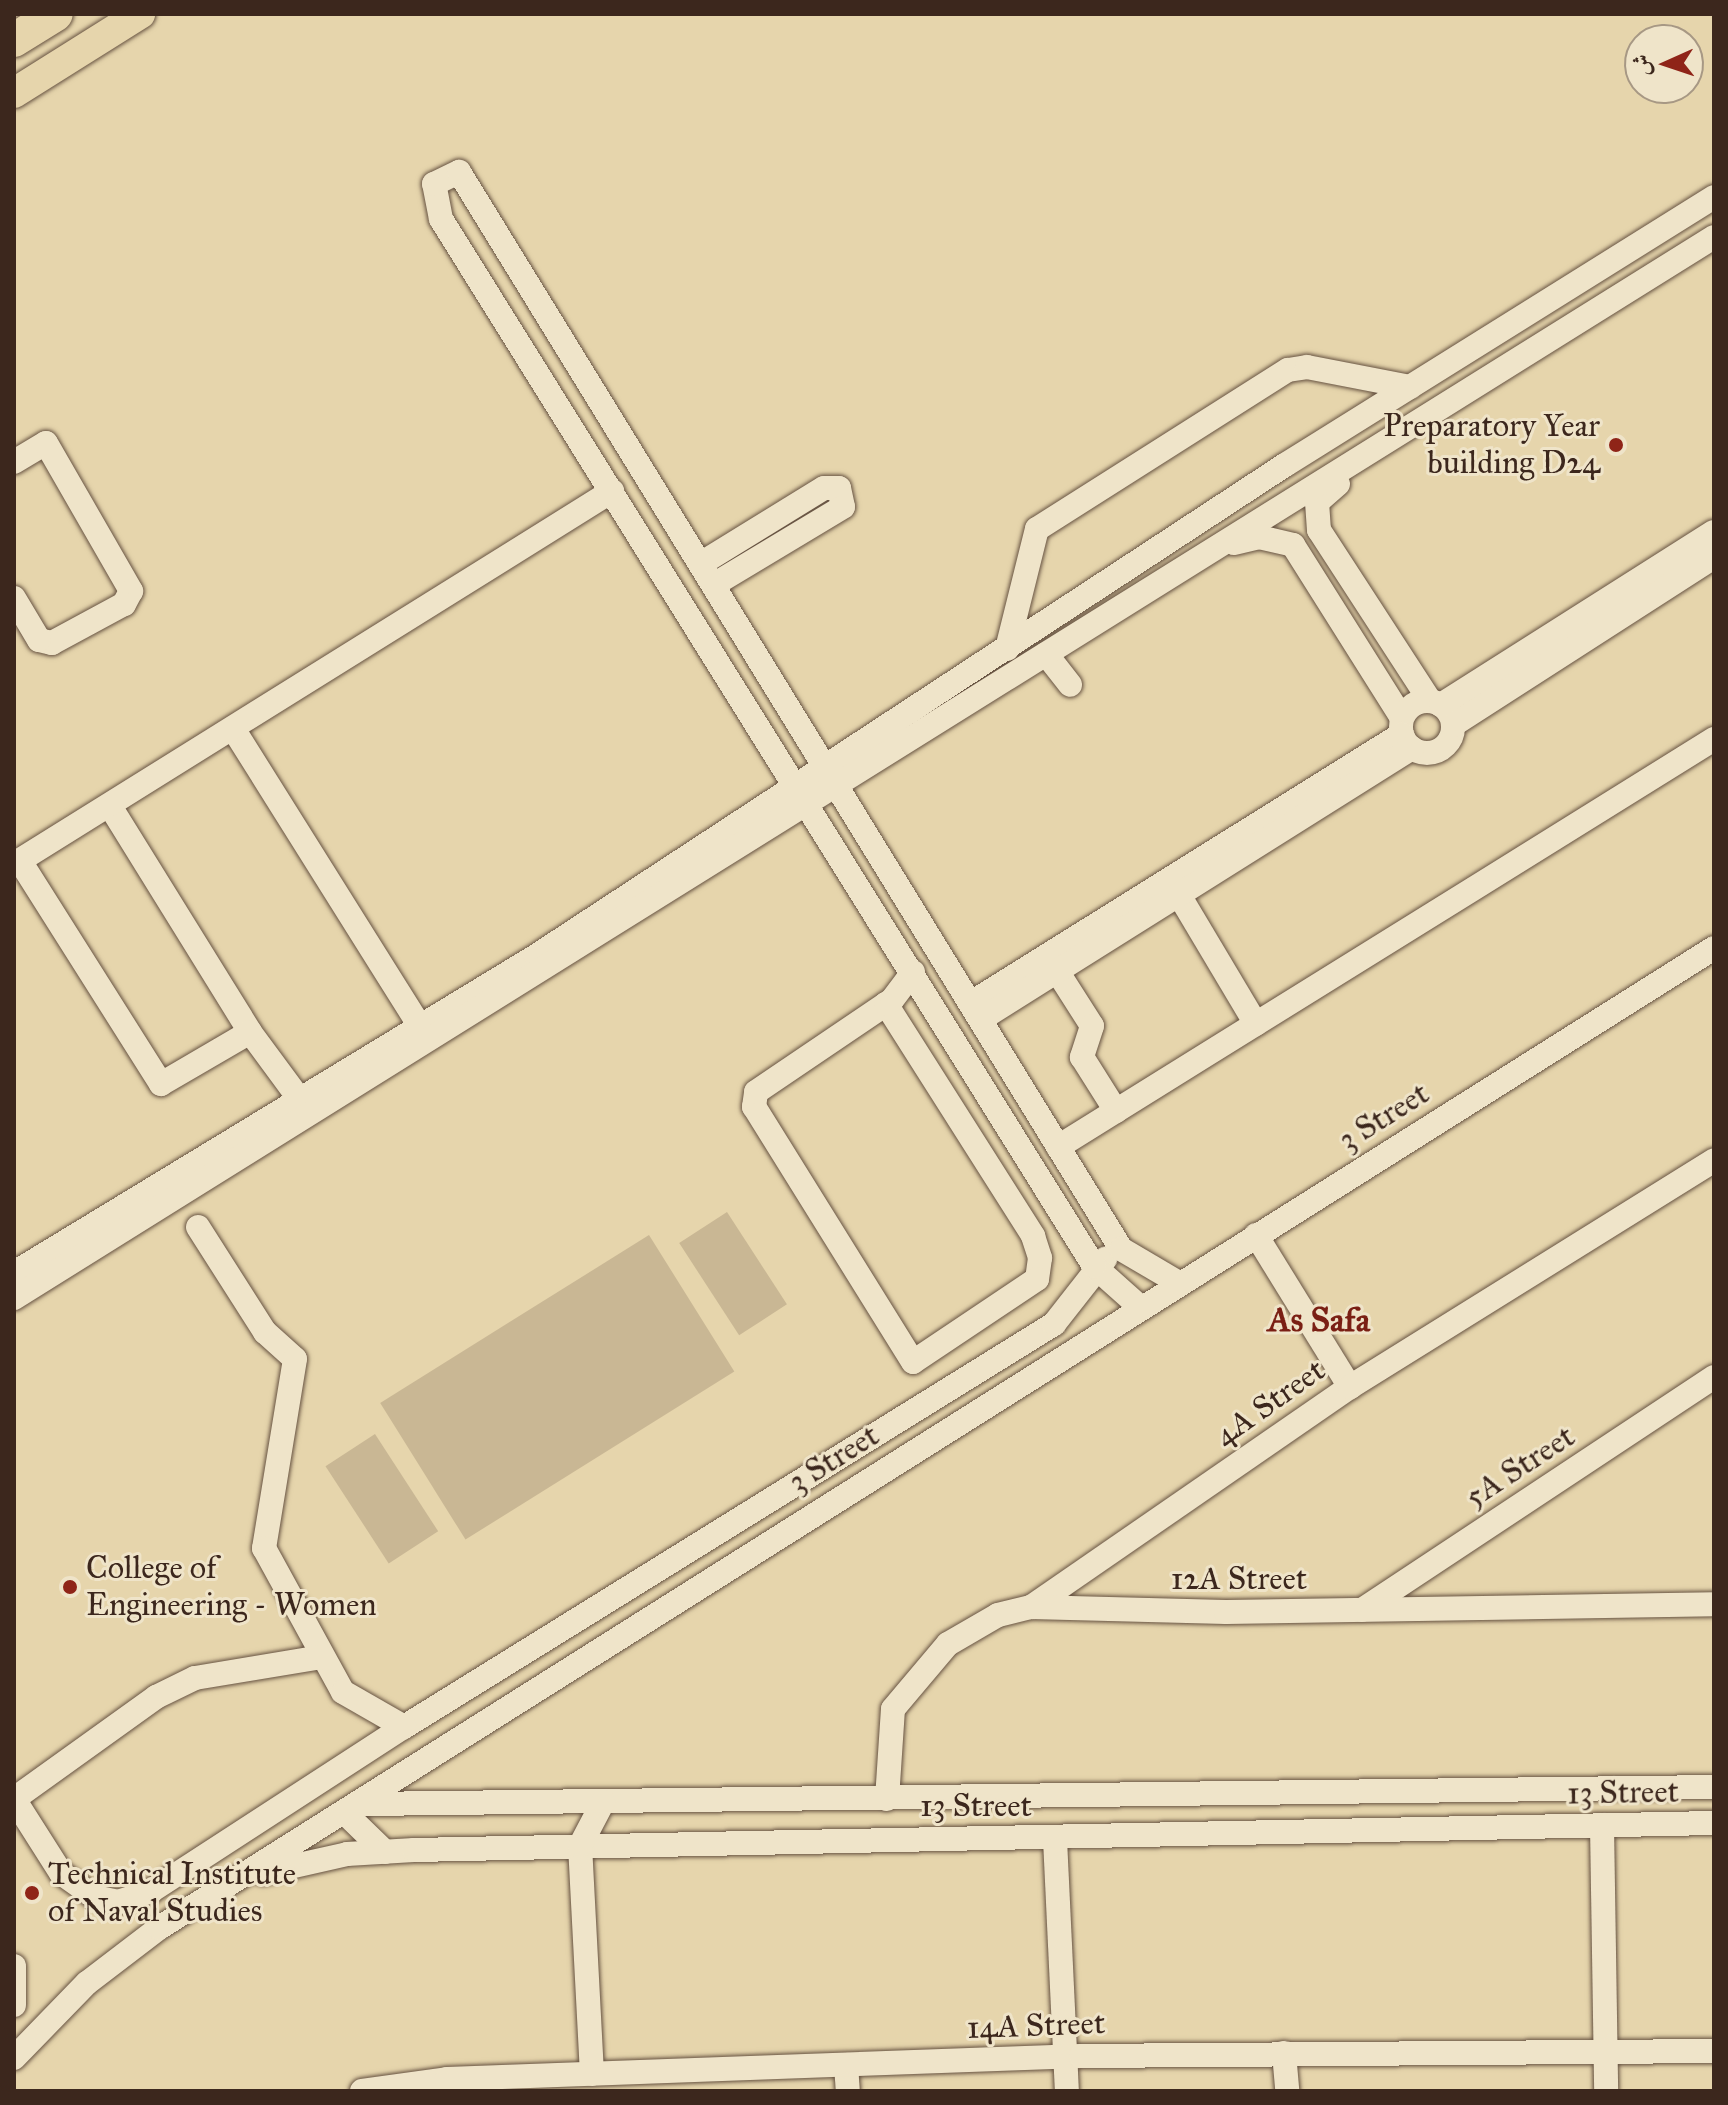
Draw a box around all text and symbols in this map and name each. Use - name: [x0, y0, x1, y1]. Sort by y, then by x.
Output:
- north arrow: [1624, 24, 1704, 104]
- text: ش: [1627, 54, 1656, 77]
- place label: Preparatory Year building D24: [1383, 408, 1600, 483]
- marker: Preparatory Year building D24: [1607, 436, 1625, 454]
- street label: 3 Street: [1332, 1074, 1436, 1160]
- district label: As Safa: [1268, 1300, 1370, 1340]
- street label: 4A Street: [1207, 1351, 1333, 1455]
- street label: 3 Street: [782, 1416, 886, 1502]
- street label: 5A Street: [1458, 1417, 1582, 1517]
- place label: College of Engineering - Women: [86, 1550, 377, 1625]
- street label: 12A Street: [1171, 1560, 1307, 1598]
- marker: College of Engineering - Women: [61, 1578, 79, 1596]
- street label: 13 Street: [1567, 1773, 1679, 1813]
- street label: 13 Street: [920, 1787, 1032, 1825]
- place label: Technical Institute of Naval Studies: [48, 1856, 296, 1931]
- marker: Technical Institute of Naval Studies: [23, 1884, 41, 1902]
- street label: 14A Street: [966, 2004, 1106, 2048]

